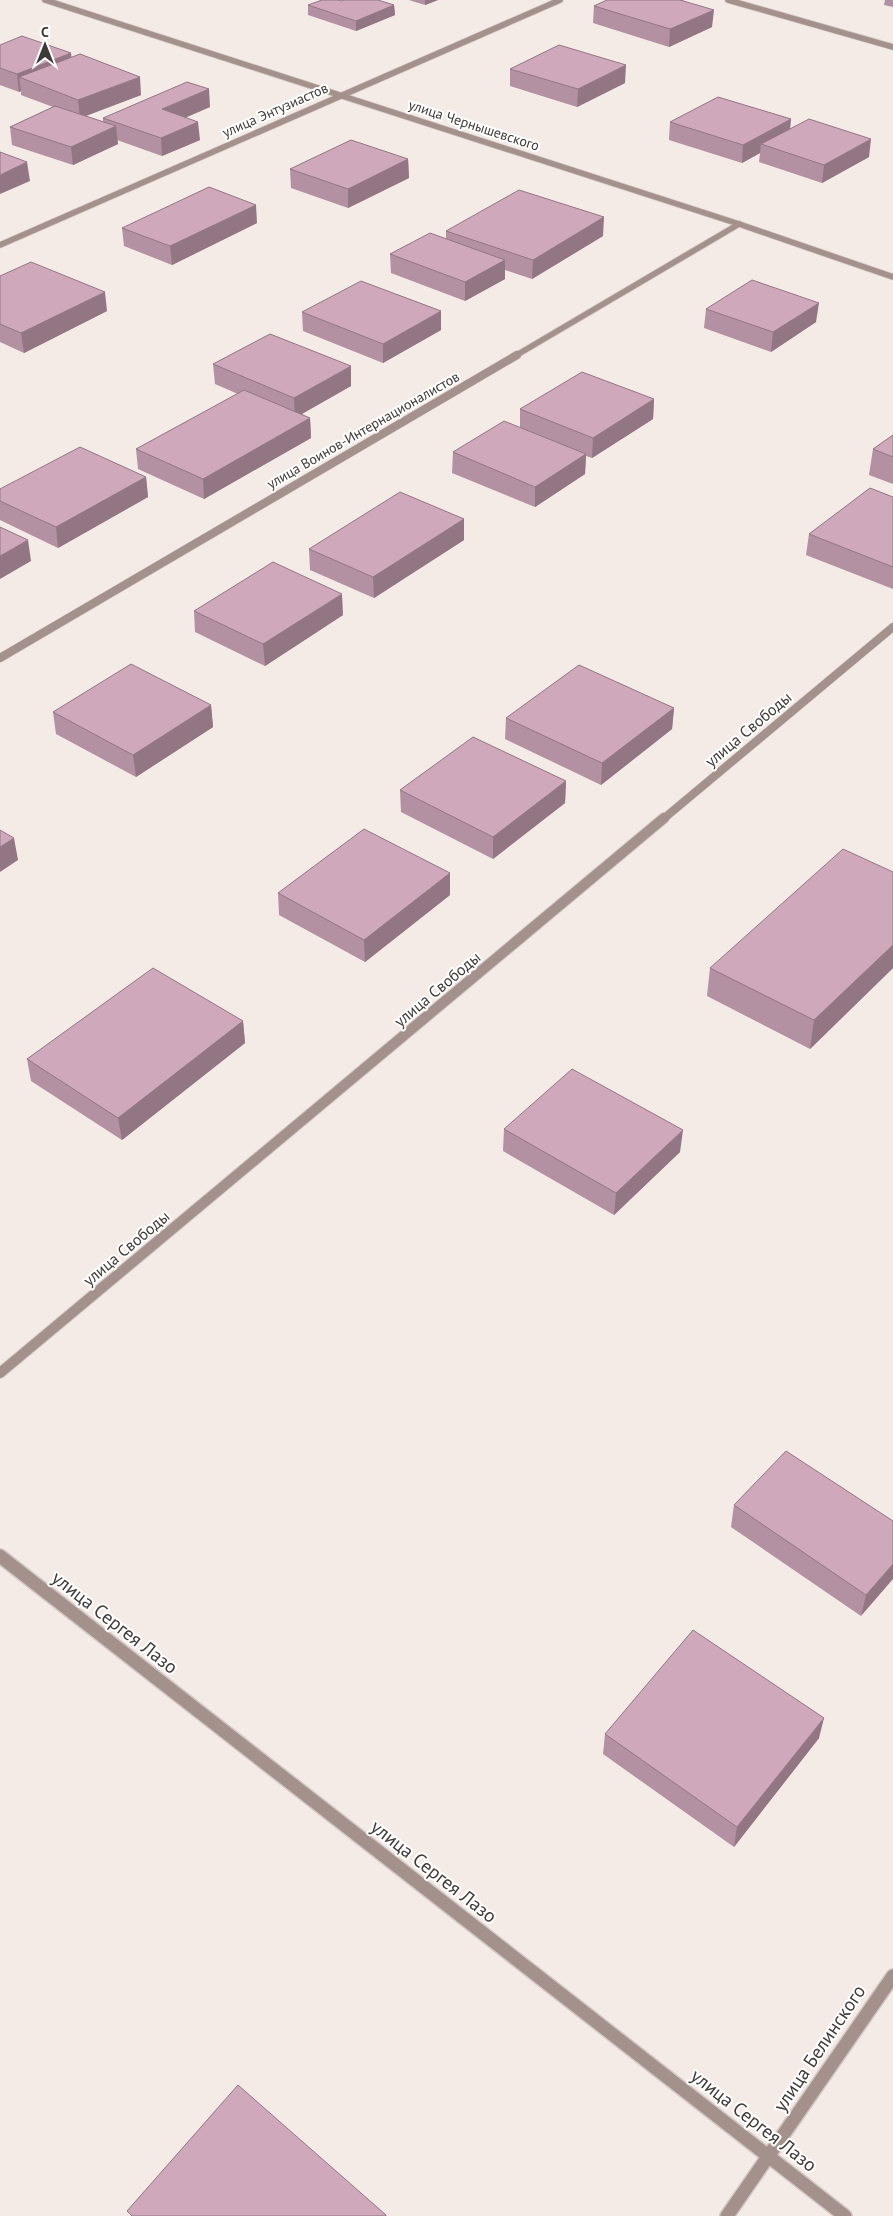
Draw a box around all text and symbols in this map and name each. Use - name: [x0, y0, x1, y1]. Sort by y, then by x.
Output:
- north arrow: [20, 20, 70, 70]
- text: С: [41, 23, 49, 41]
- street label: улица Энтузиастов: [219, 79, 331, 141]
- street label: улица Чернышевского: [406, 95, 542, 155]
- street label: улица Воинов-Интернационалистов: [264, 367, 462, 493]
- street label: улица Свободы: [701, 687, 795, 771]
- street label: улица Свободы: [390, 947, 484, 1031]
- street label: улица Свободы: [79, 1206, 173, 1290]
- street label: улица Сергея Лазо: [47, 1565, 183, 1679]
- street label: улица Сергея Лазо: [366, 1814, 502, 1928]
- street label: улица Белинского: [768, 1980, 870, 2116]
- street label: улица Сергея Лазо: [686, 2063, 822, 2177]

